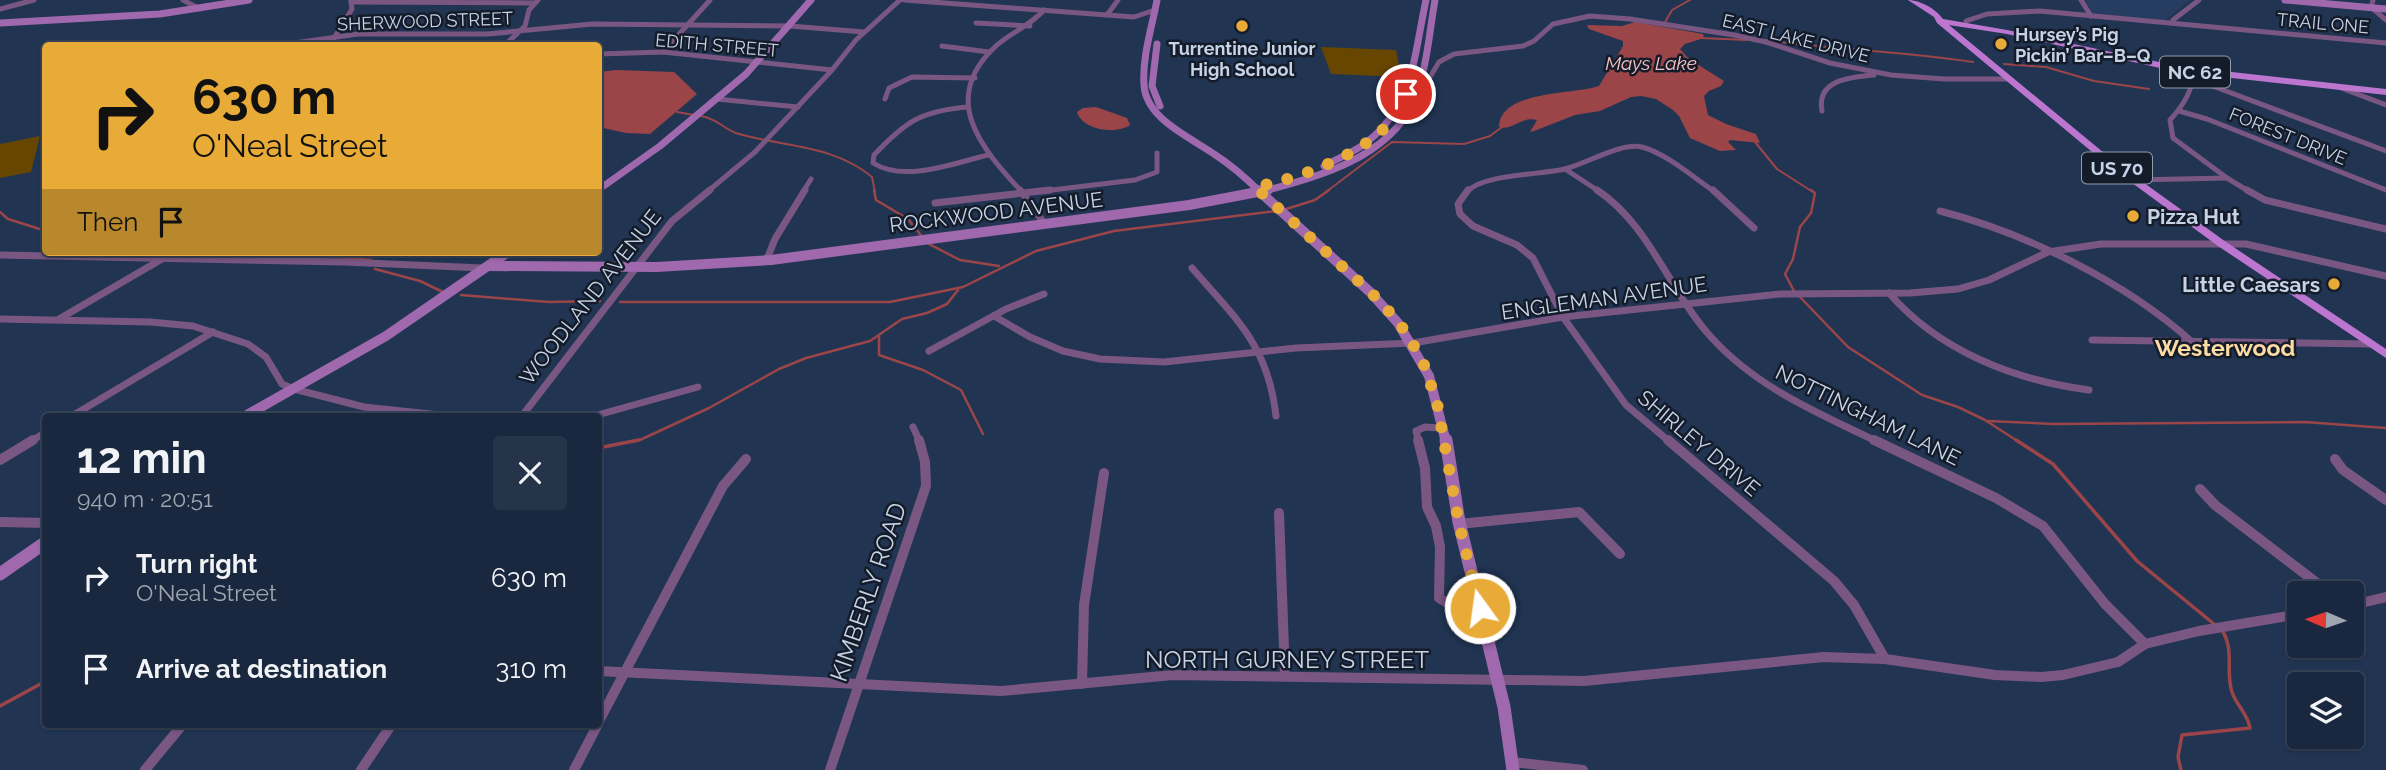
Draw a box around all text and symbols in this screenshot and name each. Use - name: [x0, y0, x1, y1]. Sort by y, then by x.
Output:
- street label: SHERWOOD STREET: [337, 7, 513, 35]
- street label: TRAIL ONE: [2276, 9, 2370, 37]
- street label: EAST LAKE DRIVE: [1720, 10, 1872, 66]
- marker: Turrentine Junior High School: [1234, 18, 1250, 34]
- place label: Hursey’s Pig Pickin’ Bar–B–Q: [2015, 24, 2151, 66]
- street label: EDITH STREET: [654, 29, 780, 61]
- marker: Hursey’s Pig Pickin’ Bar–B–Q: [1993, 36, 2009, 52]
- place label: Turrentine Junior High School: [1169, 38, 1315, 80]
- water label: Mays Lake: [1605, 52, 1697, 74]
- road number: NC 62: [2160, 57, 2230, 88]
- pin: [1376, 64, 1436, 124]
- text: 630 m: [192, 68, 336, 125]
- icon: right: [77, 70, 168, 161]
- icon: arrive: [1387, 75, 1425, 113]
- street label: FOREST DRIVE: [2226, 103, 2350, 169]
- text: O'Neal Street: [192, 127, 388, 164]
- road number: US 70: [2082, 152, 2152, 184]
- street label: ROCKWOOD AVENUE: [888, 186, 1104, 238]
- icon: arrive: [152, 203, 190, 241]
- place label: Pizza Hut: [2147, 204, 2240, 229]
- street label: WOODLAND AVENUE: [514, 205, 666, 389]
- text: Then: [77, 207, 138, 237]
- marker: Pizza Hut: [2125, 208, 2141, 224]
- street label: ENGLEMAN AVENUE: [1500, 271, 1708, 325]
- place label: Little Caesars: [2182, 272, 2320, 297]
- marker: Little Caesars: [2326, 276, 2342, 292]
- district label: Westerwood: [2155, 334, 2295, 361]
- street label: NOTTINGHAM LANE: [1772, 359, 1964, 471]
- street label: SHIRLEY DRIVE: [1633, 385, 1765, 501]
- text: 12 min: [77, 434, 207, 483]
- button: close: [493, 436, 567, 510]
- text: 940 m · 20:51: [77, 485, 213, 512]
- street label: KIMBERLY ROAD: [824, 499, 912, 685]
- text: Turn right: [136, 549, 257, 579]
- icon: right: [77, 559, 115, 597]
- text: 630 m: [491, 563, 567, 593]
- position arrow: [1443, 571, 1517, 645]
- text: O'Neal Street: [136, 579, 277, 606]
- north arrow: [2287, 581, 2364, 658]
- map controls: [2287, 581, 2364, 749]
- street label: NORTH GURNEY STREET: [1145, 645, 1429, 674]
- icon: arrive: [77, 650, 115, 688]
- text: Arrive at destination: [136, 654, 387, 684]
- text: 310 m: [496, 654, 567, 684]
- button: layers: [2287, 672, 2364, 749]

